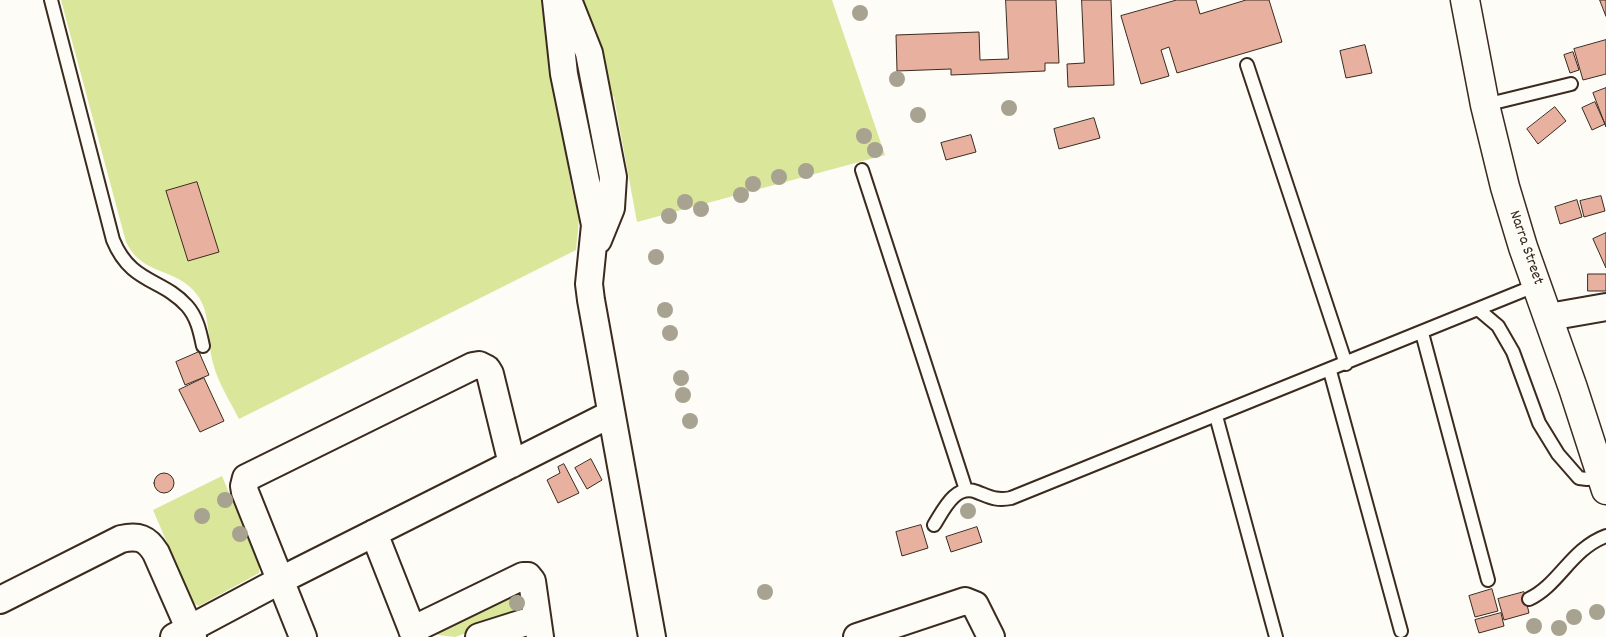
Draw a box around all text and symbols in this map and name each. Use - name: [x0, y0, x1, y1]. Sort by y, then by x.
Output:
- street label: Narra Street: [1503, 208, 1547, 288]

